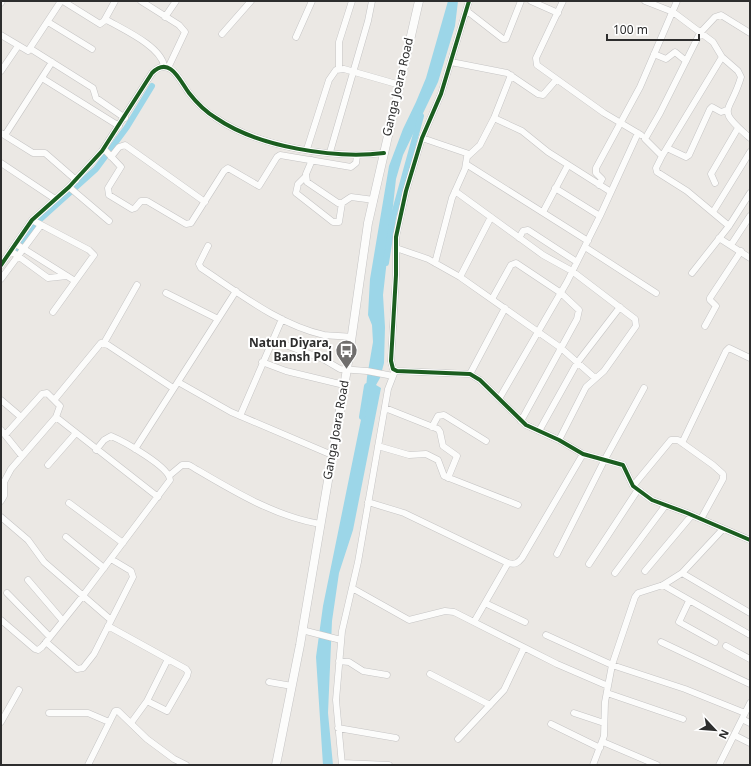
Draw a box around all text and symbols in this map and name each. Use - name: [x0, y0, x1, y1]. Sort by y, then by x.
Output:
- scale bar: [607, 16, 699, 42]
- text: 100 m: [613, 21, 648, 38]
- street label: Ganga Joara Road: [378, 36, 417, 138]
- place label: Natun Diyara, Bansh Pol: [249, 334, 332, 365]
- bus stop icon: Natun Diyara, Bansh Pol: [334, 337, 360, 370]
- street label: Ganga Joara Road: [318, 379, 353, 481]
- north arrow: [695, 710, 735, 750]
- text: N: [716, 727, 733, 742]

